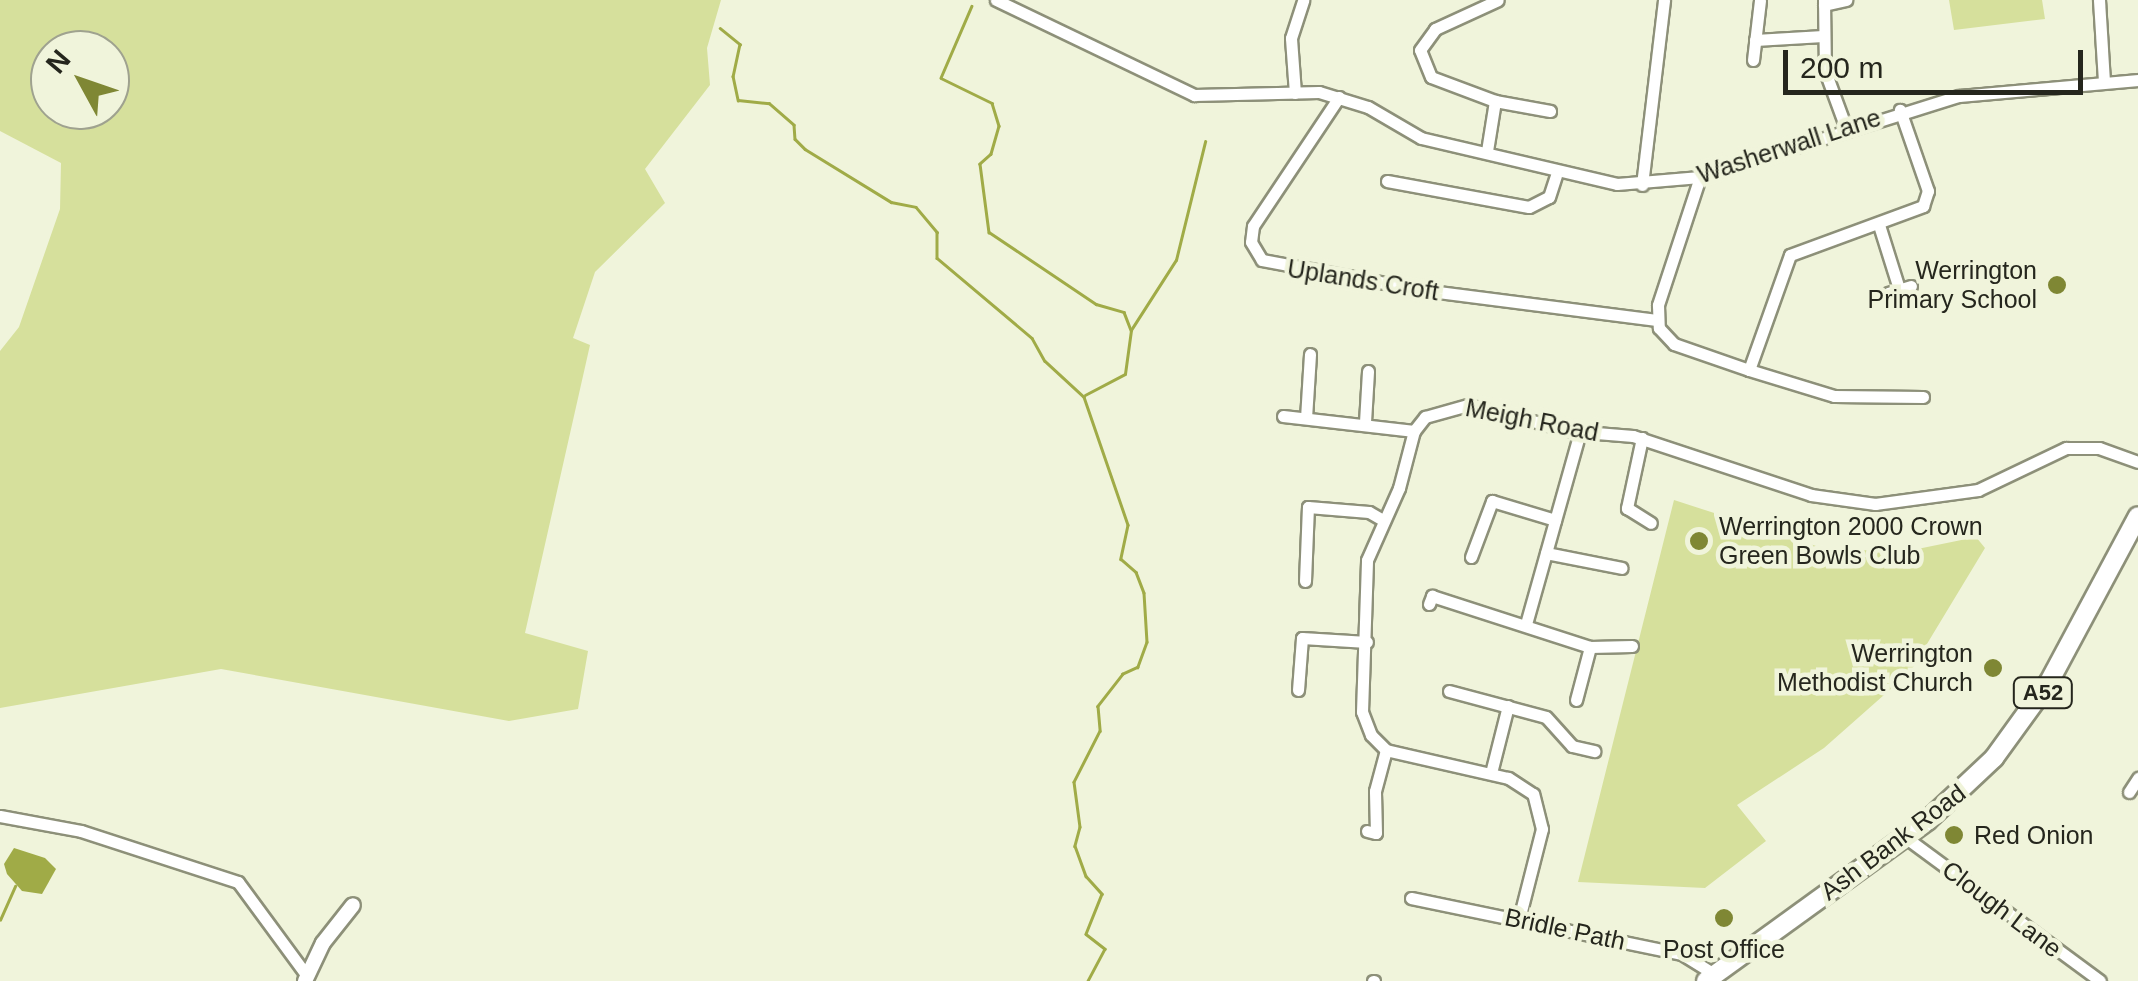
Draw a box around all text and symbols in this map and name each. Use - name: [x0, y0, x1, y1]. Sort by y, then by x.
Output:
- north arrow: [30, 30, 130, 130]
- scale bar: [1788, 30, 2088, 92]
- text: N: [40, 44, 77, 79]
- text: 200 m: [1800, 51, 1883, 84]
- street label: Washerwall Lane: [1694, 102, 1884, 190]
- street label: Uplands Croft: [1285, 253, 1441, 307]
- place label: Werrington Primary School: [1868, 256, 2037, 315]
- marker: Werrington Primary School: [2046, 274, 2068, 296]
- street label: Meigh Road: [1463, 392, 1601, 448]
- place label: Werrington 2000 Crown Green Bowls Club: [1719, 512, 1983, 571]
- marker: Werrington 2000 Crown Green Bowls Club: [1688, 530, 1710, 552]
- place label: Werrington Methodist Church: [1777, 639, 1973, 698]
- marker: Werrington Methodist Church: [1982, 657, 2004, 679]
- road number: A52: [2010, 676, 2076, 710]
- street label: Ash Bank Road: [1815, 778, 1971, 906]
- place label: Red Onion: [1974, 820, 2094, 850]
- marker: Red Onion: [1943, 824, 1965, 846]
- street label: Clough Lane: [1936, 854, 2068, 964]
- street label: Bridle Path: [1502, 902, 1628, 956]
- marker: Post Office: [1713, 907, 1735, 929]
- place label: Post Office: [1663, 934, 1785, 964]

